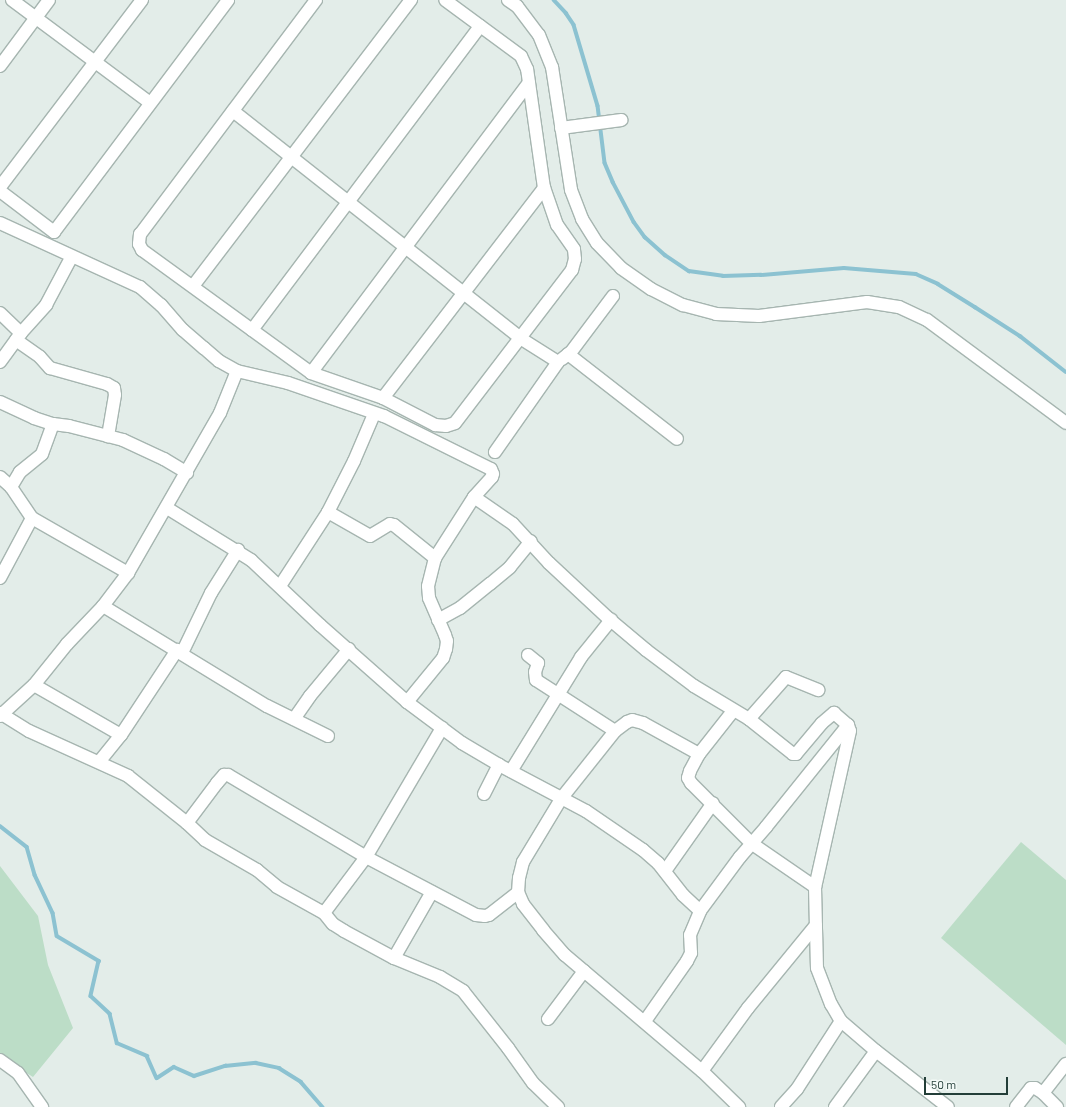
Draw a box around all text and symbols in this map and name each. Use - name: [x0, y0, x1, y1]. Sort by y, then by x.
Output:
- scale bar: [926, 1069, 1010, 1095]
- text: 50 m: [931, 1077, 956, 1091]

